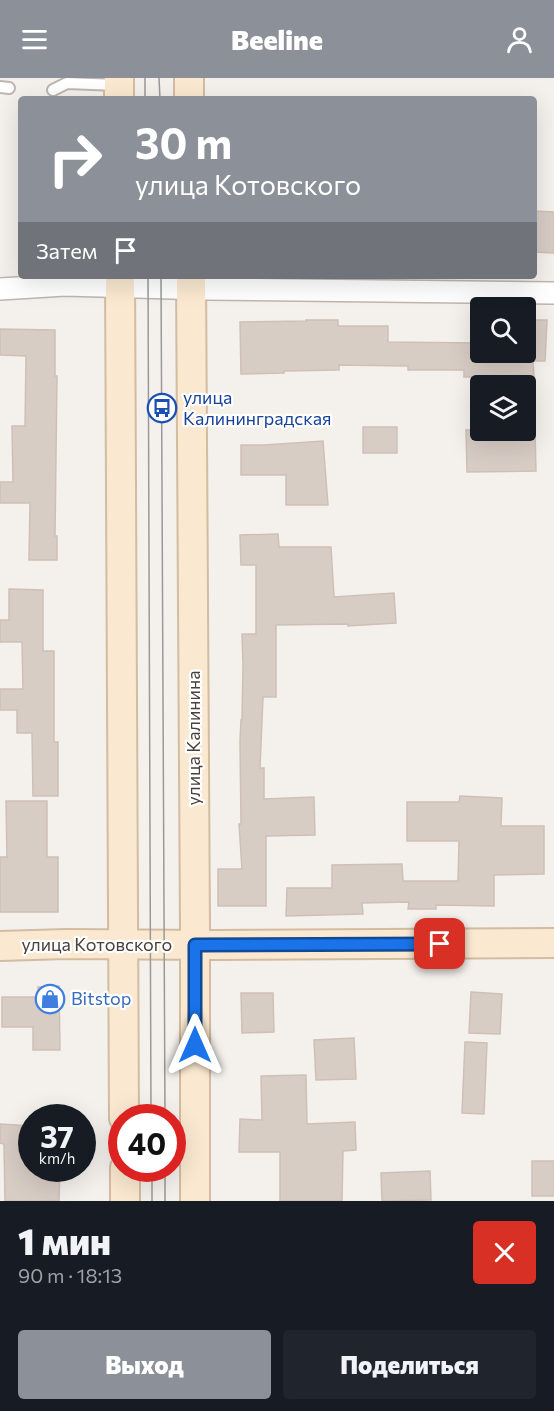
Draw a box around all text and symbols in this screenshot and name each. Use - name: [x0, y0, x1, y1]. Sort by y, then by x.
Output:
- icon: menu: [18, 23, 51, 56]
- text: Beeline: [231, 23, 323, 56]
- icon: person: [503, 23, 536, 56]
- text: 30 m: [135, 116, 232, 168]
- icon: right: [36, 120, 114, 198]
- text: улица Котовского: [135, 168, 361, 201]
- icon: arrive: [109, 234, 142, 267]
- text: Затем: [36, 237, 97, 264]
- map controls: [470, 297, 536, 441]
- button: search: [470, 297, 536, 363]
- button: layers: [470, 375, 536, 441]
- place label: улица Калининградская: [183, 386, 332, 429]
- bus stop icon: улица Калининградская: [146, 392, 178, 424]
- street label: улица Калинина: [182, 671, 204, 805]
- pin: [414, 918, 465, 969]
- icon: arrive: [423, 927, 456, 960]
- street label: улица Котовского: [22, 933, 172, 955]
- shop icon: Bitstop: [34, 983, 66, 1015]
- place label: Bitstop: [71, 987, 131, 1009]
- position arrow: [163, 1013, 227, 1077]
- speed limit sign: 40: [108, 1104, 186, 1182]
- text: 37: [40, 1117, 74, 1154]
- text: km/h: [39, 1149, 75, 1167]
- text: 1 мин: [18, 1218, 111, 1262]
- button: close: [473, 1221, 536, 1284]
- text: 90 m · 18:13: [18, 1263, 122, 1287]
- button: Выход: [18, 1330, 271, 1399]
- button: Поделиться: [283, 1330, 536, 1399]

